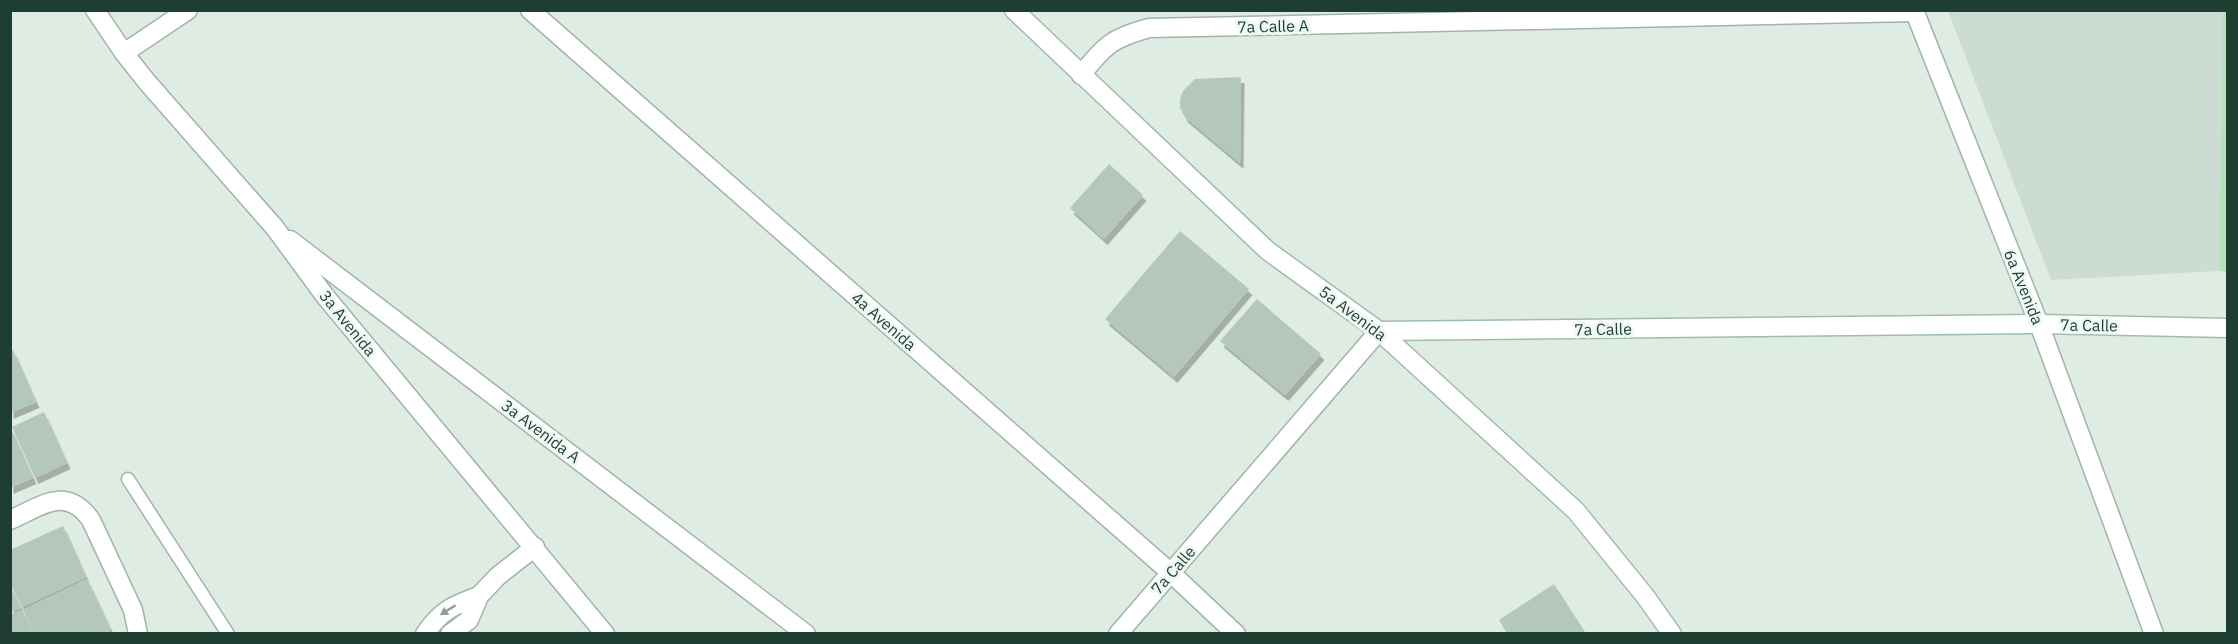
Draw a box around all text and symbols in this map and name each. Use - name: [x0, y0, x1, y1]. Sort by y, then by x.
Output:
- street label: 7a Calle A: [1237, 15, 1309, 37]
- street label: 6a Avenida: [2000, 246, 2048, 328]
- street label: 5a Avenida: [1315, 281, 1391, 345]
- street label: 3a Avenida: [315, 286, 381, 360]
- street label: 4a Avenida: [848, 287, 921, 355]
- street label: 7a Calle: [2060, 314, 2118, 336]
- street label: 7a Calle: [1574, 318, 1632, 340]
- street label: 3a Avenida A: [498, 395, 584, 467]
- street label: 7a Calle: [1146, 541, 1200, 598]
- one-way arrow: [440, 604, 456, 615]

